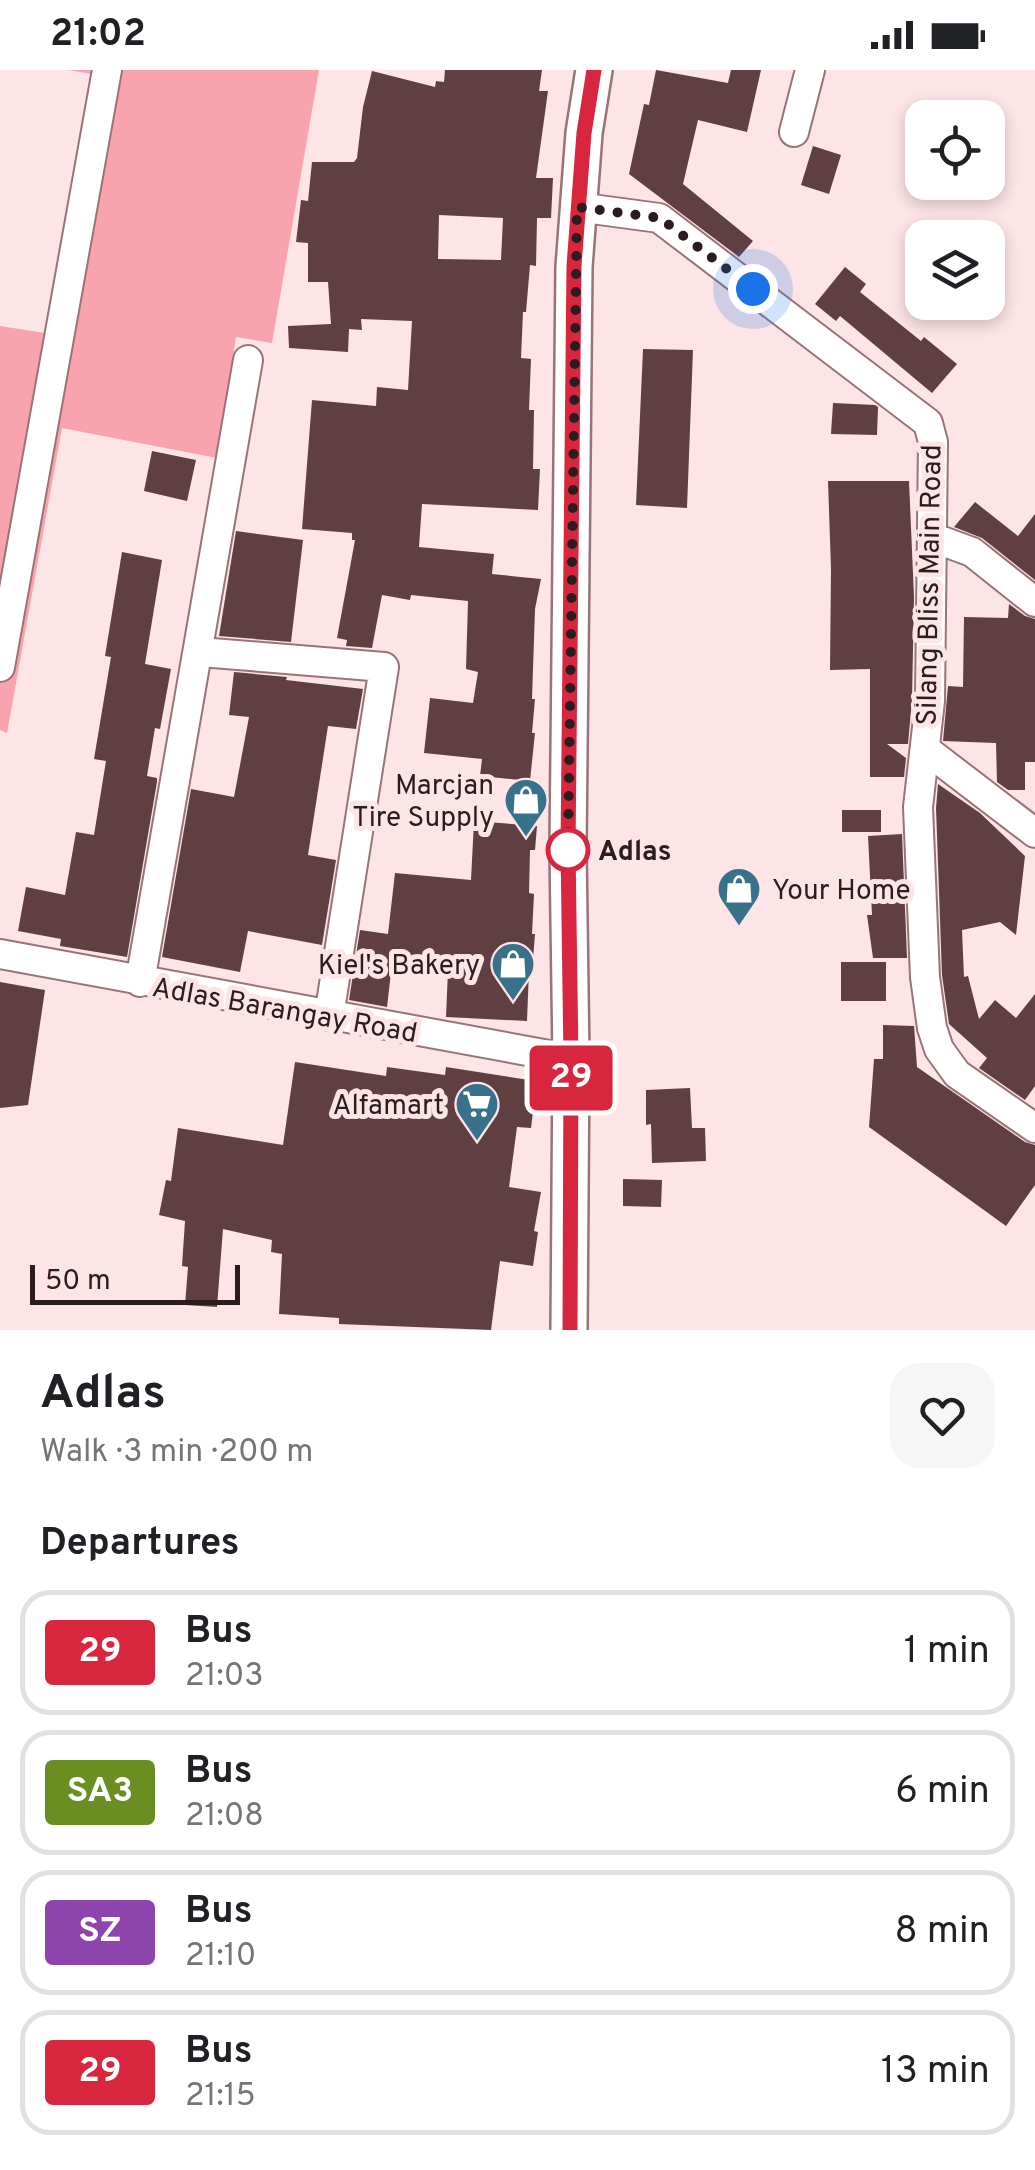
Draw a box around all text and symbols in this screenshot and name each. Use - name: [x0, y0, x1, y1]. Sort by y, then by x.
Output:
- text: 21:02: [50, 11, 146, 60]
- map controls: [905, 100, 1005, 320]
- button: locate: [905, 100, 1005, 200]
- button: layers: [905, 220, 1005, 320]
- your location: [728, 264, 778, 314]
- street label: Silang Bliss Main Road: [911, 444, 951, 726]
- place label: Marcjan Tire Supply: [352, 769, 494, 837]
- shop icon: Marcjan Tire Supply: [503, 777, 549, 838]
- marker: Adlas: [547, 829, 589, 871]
- place label: Adlas: [598, 835, 671, 871]
- shop icon: Your Home: [716, 866, 762, 927]
- place label: Your Home: [772, 874, 911, 910]
- shop icon: Kiel's Bakery: [490, 941, 536, 1002]
- place label: Kiel's Bakery: [318, 949, 480, 985]
- street label: Adlas Barangay Road: [149, 971, 420, 1053]
- line badge: 29: [526, 1046, 616, 1110]
- text: 29: [550, 1056, 592, 1100]
- supermarket icon: Alfamart: [454, 1081, 500, 1142]
- place label: Alfamart: [332, 1089, 444, 1125]
- scale bar: [30, 1260, 240, 1304]
- text: 50 m: [45, 1264, 111, 1300]
- button: heart: [890, 1363, 995, 1468]
- text: Adlas: [40, 1365, 166, 1425]
- text: Walk · 3 min · 200 m: [40, 1433, 313, 1473]
- text: Departures: [40, 1520, 240, 1569]
- text: Bus: [185, 1608, 252, 1657]
- text: 1 min: [904, 1628, 990, 1677]
- text: 29: [79, 1630, 121, 1674]
- text: 21:03: [185, 1657, 264, 1697]
- text: Bus: [185, 1748, 252, 1797]
- text: 6 min: [895, 1768, 990, 1817]
- text: SA3: [67, 1770, 133, 1814]
- text: 21:08: [185, 1797, 264, 1837]
- text: Bus: [185, 1888, 252, 1937]
- text: 8 min: [895, 1908, 990, 1957]
- text: SZ: [78, 1910, 122, 1954]
- text: 21:10: [185, 1937, 256, 1977]
- text: Bus: [185, 2028, 252, 2077]
- text: 13 min: [881, 2048, 990, 2097]
- text: 29: [79, 2050, 121, 2094]
- text: 21:15: [185, 2077, 256, 2117]

